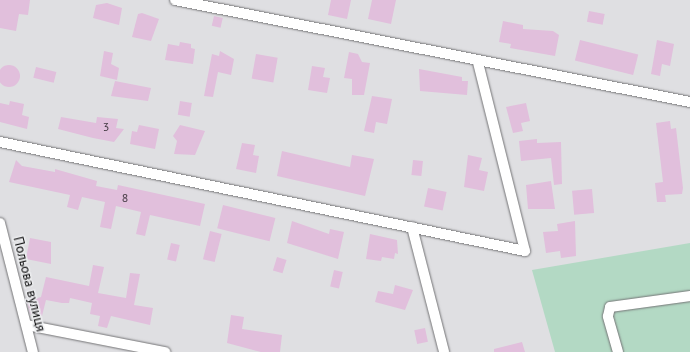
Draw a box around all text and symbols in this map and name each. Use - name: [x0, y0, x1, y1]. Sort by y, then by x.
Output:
- house number: 3: [103, 120, 109, 134]
- house number: 8: [122, 191, 128, 205]
- street label: Польова вулиця: [10, 235, 50, 333]

